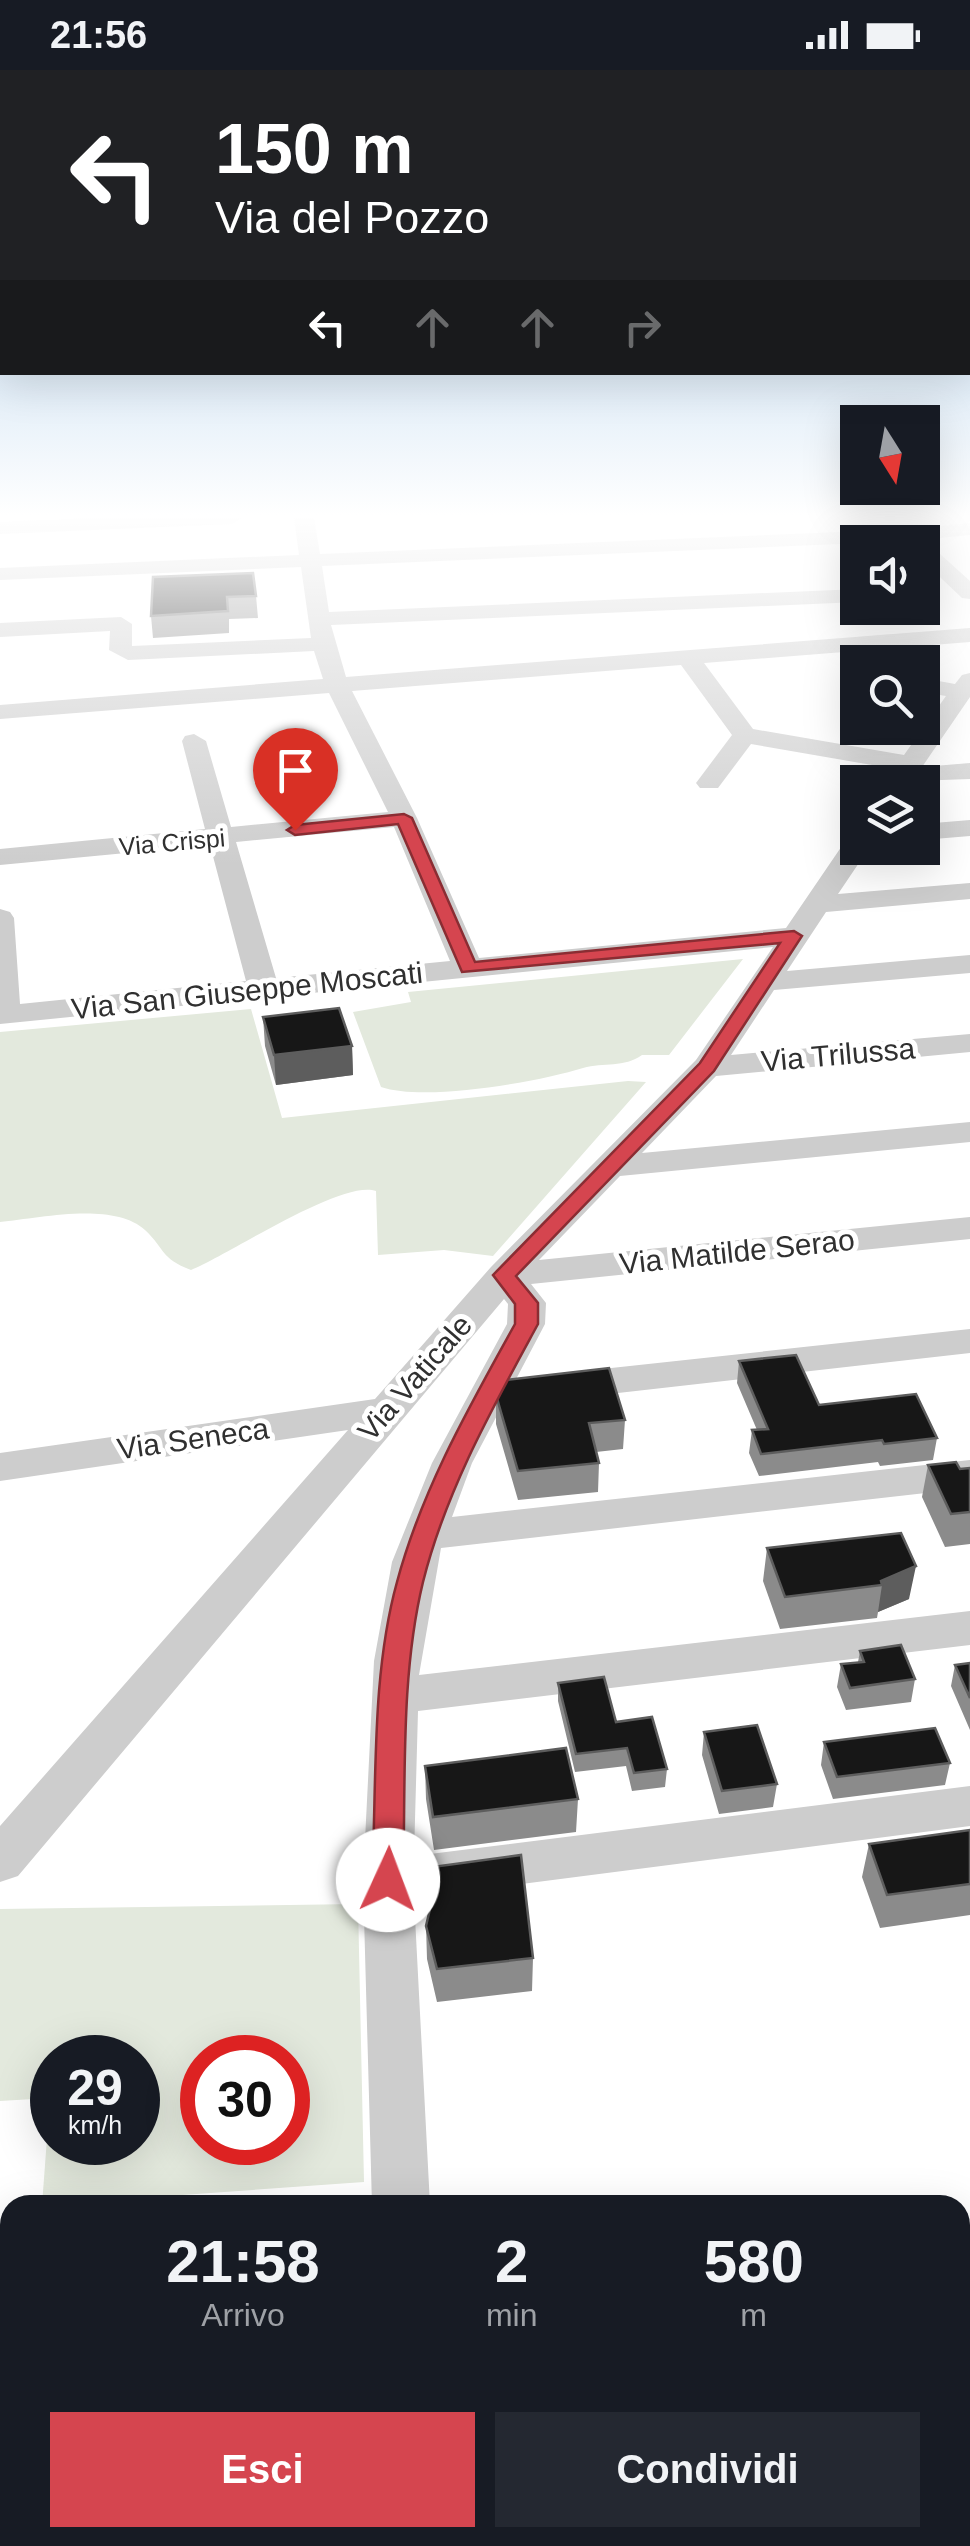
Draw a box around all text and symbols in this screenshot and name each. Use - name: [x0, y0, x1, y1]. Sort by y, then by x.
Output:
- text: 21:56: [50, 14, 147, 56]
- icon: left: [50, 110, 180, 240]
- text: 150 m: [215, 110, 413, 188]
- text: Via del Pozzo: [215, 192, 489, 243]
- icon: left: [300, 300, 355, 355]
- icon: ahead: [405, 300, 460, 355]
- icon: ahead: [510, 300, 565, 355]
- icon: right: [615, 300, 670, 355]
- north arrow: [840, 405, 940, 505]
- map controls: [840, 405, 940, 865]
- button: sound: [840, 525, 940, 625]
- button: search: [840, 645, 940, 745]
- pin: [253, 728, 338, 831]
- icon: arrive: [268, 743, 323, 798]
- button: layers: [840, 765, 940, 865]
- street label: Via Crispi: [118, 823, 226, 861]
- street label: Via San Giuseppe Moscati: [70, 956, 424, 1025]
- street label: Via Trilussa: [760, 1031, 917, 1078]
- street label: Via Matilde Serao: [618, 1223, 856, 1280]
- street label: Via Vaticale: [351, 1308, 478, 1447]
- street label: Via Seneca: [115, 1411, 271, 1465]
- position arrow: [336, 1828, 440, 1932]
- speed limit sign: 30: [180, 2035, 310, 2165]
- text: 29: [67, 2060, 123, 2116]
- text: km/h: [68, 2111, 122, 2139]
- text: 21:58: [166, 2228, 320, 2295]
- text: 2: [495, 2228, 528, 2295]
- text: 580: [704, 2228, 804, 2295]
- text: Arrivo: [201, 2297, 285, 2333]
- text: min: [486, 2297, 537, 2333]
- text: m: [740, 2297, 767, 2333]
- button: Esci: [50, 2412, 475, 2527]
- button: Condividi: [495, 2412, 920, 2527]

